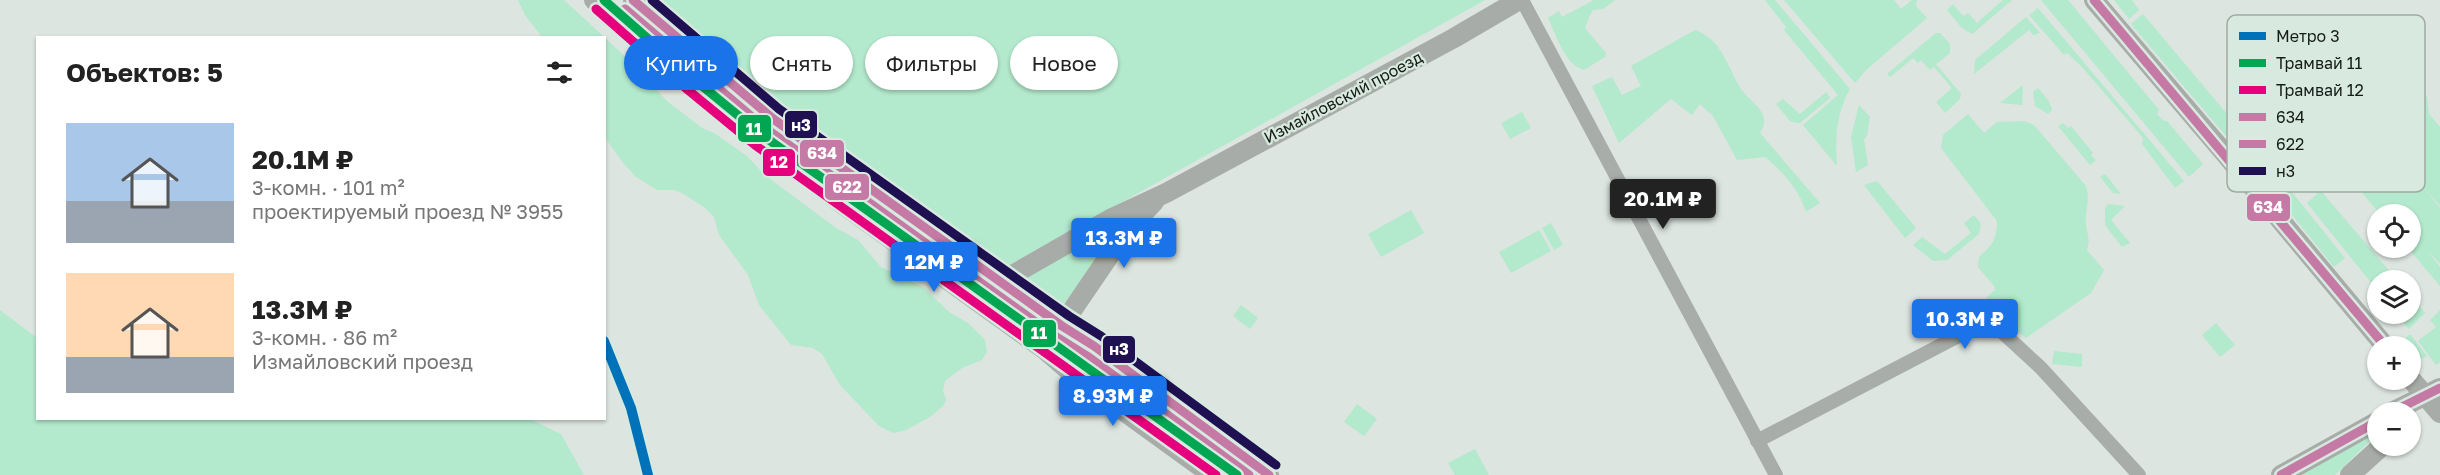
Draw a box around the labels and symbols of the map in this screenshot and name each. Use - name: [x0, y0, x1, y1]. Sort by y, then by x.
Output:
- legend: [2227, 15, 2425, 192]
- text: Метро 3: [2276, 26, 2340, 46]
- street label: Измайловский проезд: [1260, 47, 1426, 147]
- text: Трамвай 11: [2276, 53, 2362, 73]
- text: Трамвай 12: [2276, 80, 2364, 100]
- text: 634: [2276, 107, 2305, 127]
- line badge: н3: [784, 110, 818, 139]
- line badge: 11: [737, 114, 772, 143]
- text: н3: [791, 115, 811, 135]
- text: 11: [746, 119, 762, 139]
- text: 622: [2276, 134, 2304, 154]
- line badge: 634: [799, 139, 845, 168]
- text: 634: [807, 143, 837, 163]
- line badge: 12: [762, 148, 796, 177]
- text: 12: [770, 152, 788, 172]
- text: н3: [2276, 161, 2295, 181]
- line badge: 622: [824, 173, 870, 201]
- text: 622: [832, 177, 862, 197]
- pin: 20.1M ₽: [1608, 179, 1718, 230]
- line badge: 634: [2246, 193, 2291, 222]
- text: 634: [2253, 197, 2283, 217]
- pin: 13.3M ₽: [1069, 218, 1179, 269]
- pin: 12M ₽: [892, 242, 976, 293]
- pin: 10.3M ₽: [1910, 299, 2020, 350]
- line badge: 11: [1022, 319, 1057, 348]
- text: 11: [1031, 323, 1047, 343]
- line badge: н3: [1102, 335, 1136, 364]
- text: н3: [1109, 339, 1129, 359]
- pin: 8.93M ₽: [1058, 376, 1168, 427]

